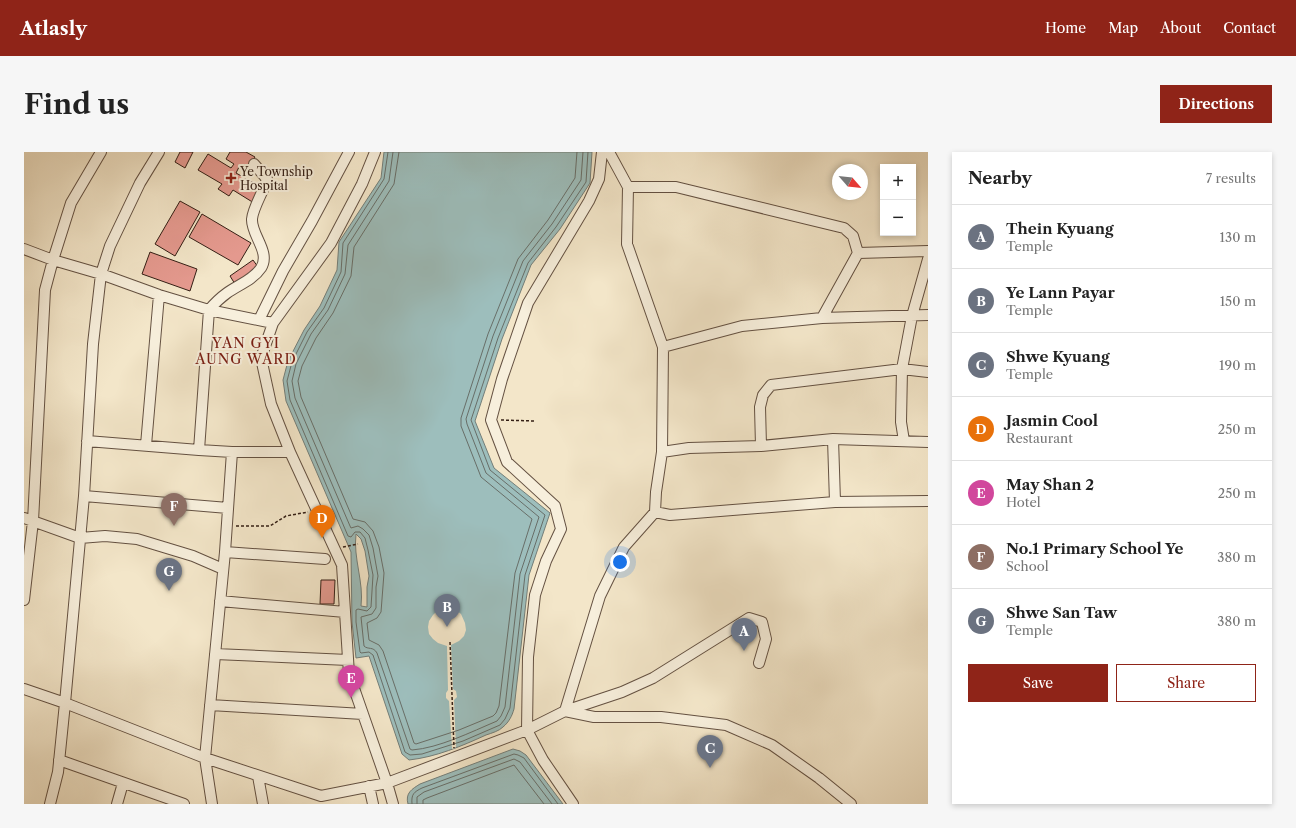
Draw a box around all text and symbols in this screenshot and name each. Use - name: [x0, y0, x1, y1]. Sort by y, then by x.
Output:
- text: Atlasly: [20, 17, 87, 40]
- text: Home: [1045, 19, 1086, 37]
- text: Map: [1108, 19, 1138, 37]
- text: About: [1160, 19, 1201, 37]
- text: Contact: [1223, 19, 1276, 37]
- button: Directions: [1160, 85, 1272, 123]
- text: Find us: [24, 87, 129, 121]
- place label: Ye Township Hospital: [239, 164, 313, 193]
- north arrow: [832, 164, 868, 200]
- map controls: [880, 164, 916, 236]
- button: +: [880, 164, 916, 200]
- text: Nearby: [968, 168, 1032, 188]
- text: 7 results: [1206, 170, 1256, 186]
- marker: Ye Township Hospital: [225, 172, 237, 184]
- button: −: [880, 200, 916, 236]
- text: Thein Kyuang: [1006, 219, 1114, 238]
- text: A: [976, 229, 986, 245]
- text: 130 m: [1220, 229, 1256, 245]
- text: Temple: [1006, 238, 1053, 254]
- text: Ye Lann Payar: [1006, 283, 1115, 302]
- text: B: [976, 293, 986, 309]
- text: 150 m: [1220, 293, 1256, 309]
- text: Temple: [1006, 302, 1053, 318]
- district label: YAN GYI AUNG WARD: [194, 334, 297, 368]
- text: Shwe Kyuang: [1006, 347, 1110, 366]
- text: C: [976, 357, 986, 373]
- text: 190 m: [1219, 357, 1256, 373]
- text: Temple: [1006, 366, 1053, 382]
- text: Jasmin Cool: [1006, 411, 1098, 430]
- text: D: [975, 421, 987, 437]
- text: 250 m: [1218, 421, 1256, 437]
- text: Restaurant: [1006, 430, 1073, 446]
- text: May Shan 2: [1006, 475, 1094, 494]
- text: E: [976, 485, 986, 501]
- text: 250 m: [1218, 485, 1256, 501]
- pin: F: [161, 493, 187, 526]
- text: Hotel: [1006, 494, 1041, 510]
- pin: D: [309, 505, 335, 538]
- text: No.1 Primary School Ye: [1006, 539, 1183, 558]
- text: F: [977, 549, 985, 565]
- text: 380 m: [1217, 549, 1256, 565]
- your location: [610, 552, 630, 572]
- pin: G: [156, 558, 182, 591]
- text: School: [1006, 558, 1049, 574]
- pin: B: [434, 594, 460, 627]
- text: Shwe San Taw: [1006, 603, 1117, 622]
- text: G: [975, 613, 987, 629]
- text: 380 m: [1217, 613, 1256, 629]
- pin: A: [731, 618, 757, 651]
- text: Temple: [1006, 622, 1053, 638]
- button: Save: [968, 664, 1108, 702]
- button: Share: [1116, 664, 1256, 702]
- pin: E: [338, 665, 364, 698]
- pin: C: [697, 735, 723, 768]

